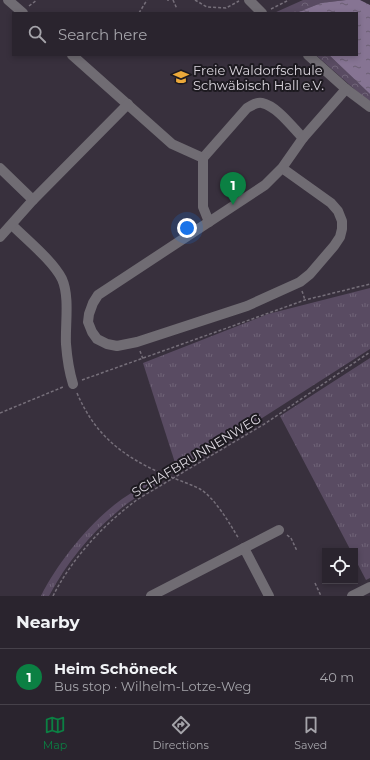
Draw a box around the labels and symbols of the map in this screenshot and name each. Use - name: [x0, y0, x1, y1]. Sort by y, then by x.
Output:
- place label: Freie Waldorfschule Schwäbisch Hall e.V.: [193, 62, 324, 93]
- school or university icon: Freie Waldorfschule Schwäbisch Hall e.V.: [172, 68, 190, 86]
- pin: 1: [220, 172, 246, 205]
- your location: [177, 218, 197, 238]
- street label: SCHAFBRUNNENWEG: [128, 410, 264, 500]

